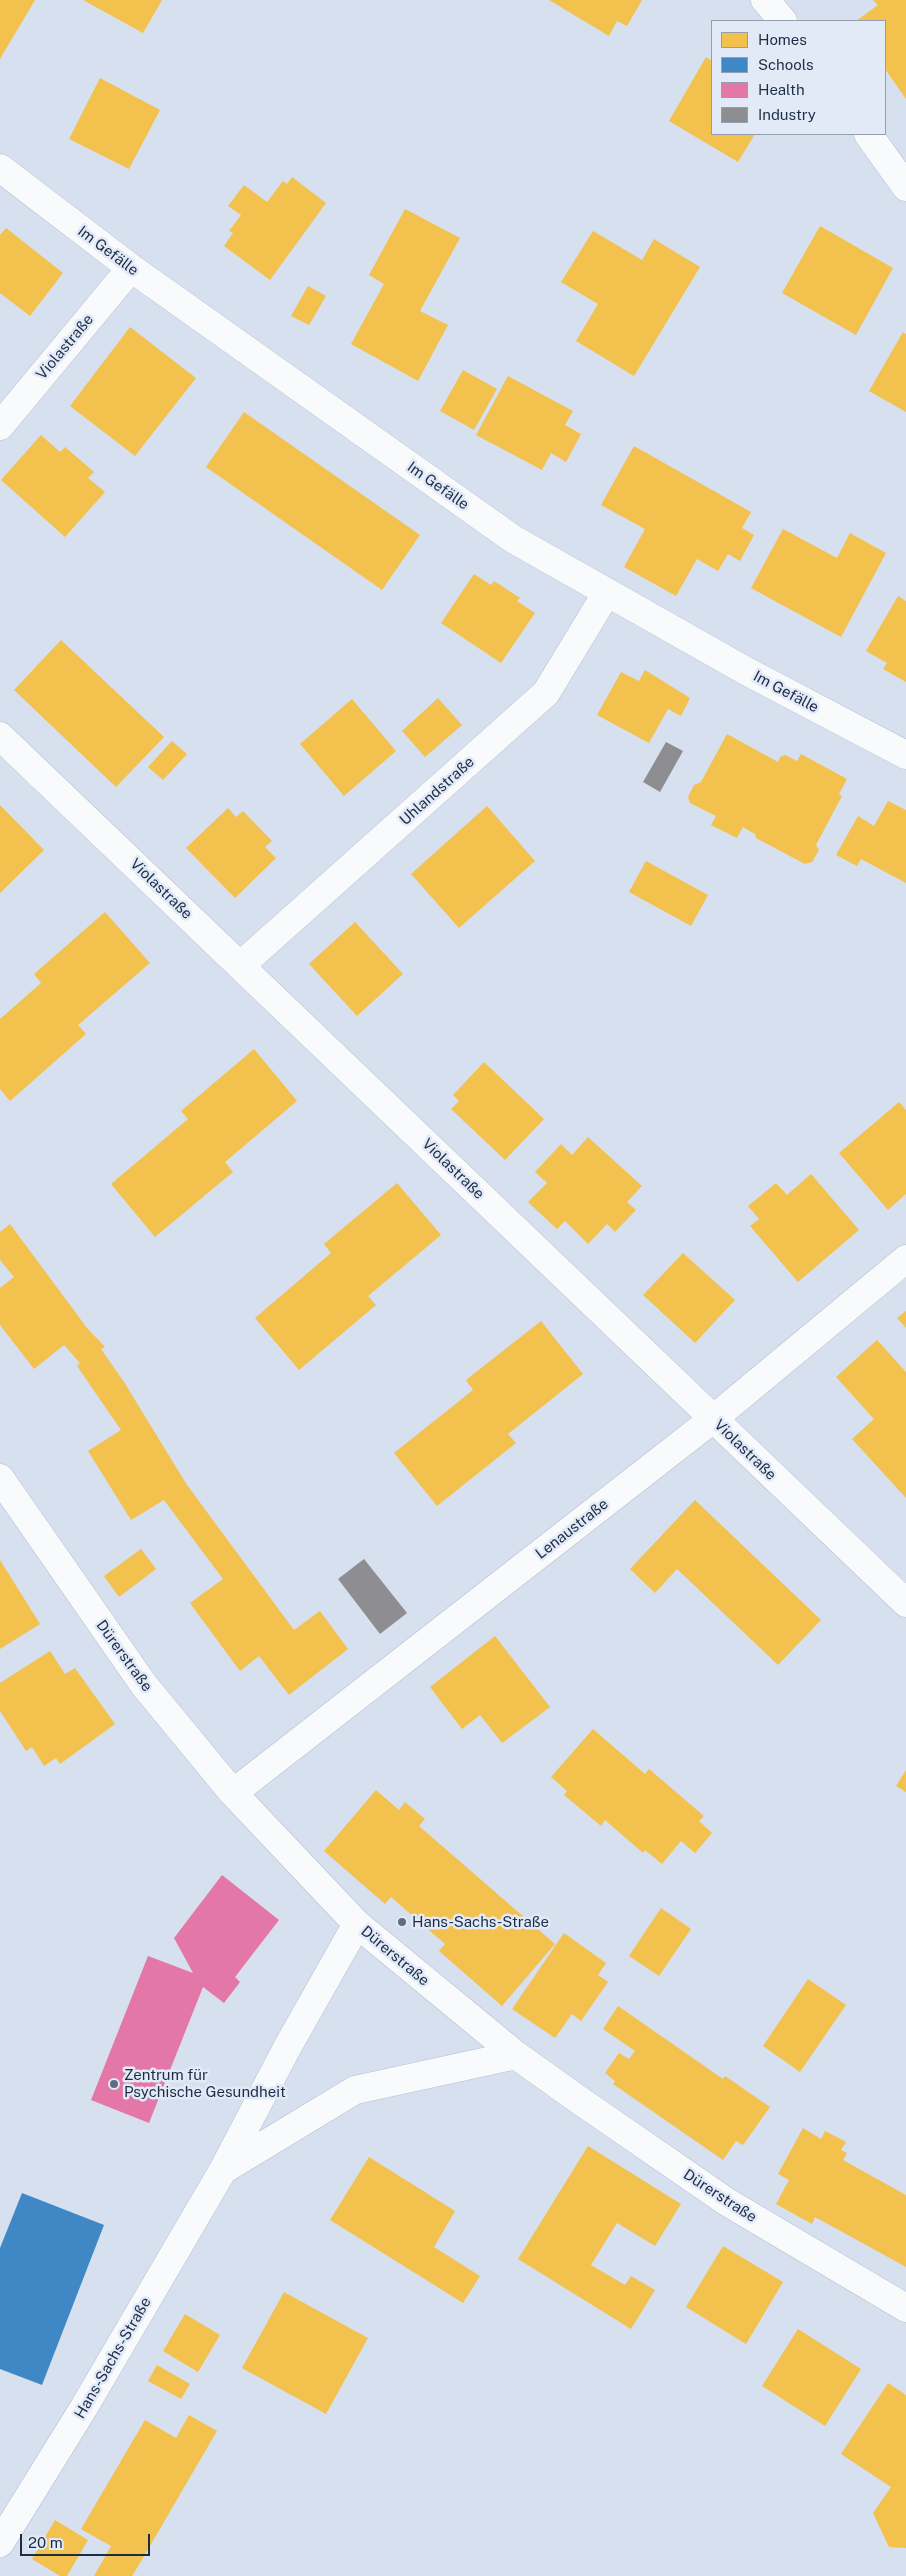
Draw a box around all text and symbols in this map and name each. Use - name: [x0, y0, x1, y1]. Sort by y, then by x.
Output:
- legend: [711, 20, 886, 135]
- text: Homes: [758, 31, 807, 48]
- text: Schools: [758, 56, 814, 73]
- text: Health: [758, 81, 805, 98]
- text: Industry: [758, 106, 816, 123]
- street label: Im Gefälle: [74, 222, 142, 280]
- street label: Violastraße: [33, 311, 97, 383]
- street label: Im Gefälle: [404, 458, 472, 514]
- street label: Im Gefälle: [750, 667, 822, 717]
- street label: Uhlandstraße: [396, 753, 478, 829]
- street label: Violastraße: [126, 855, 196, 923]
- street label: Violastraße: [418, 1135, 488, 1203]
- street label: Violastraße: [710, 1416, 780, 1484]
- street label: Lenaustraße: [532, 1495, 612, 1563]
- street label: Dürerstraße: [92, 1617, 156, 1695]
- place label: Hans-Sachs-Straße: [412, 1913, 549, 1931]
- marker: Hans-Sachs-Straße: [396, 1916, 408, 1928]
- street label: Dürerstraße: [357, 1922, 433, 1990]
- place label: Zentrum für Psychische Gesundheit: [124, 2066, 286, 2101]
- marker: Zentrum für Psychische Gesundheit: [108, 2078, 120, 2090]
- street label: Dürerstraße: [680, 2166, 760, 2226]
- street label: Hans-Sachs-Straße: [71, 2294, 155, 2422]
- scale bar: [22, 2524, 152, 2556]
- text: 20 m: [28, 2534, 63, 2551]

